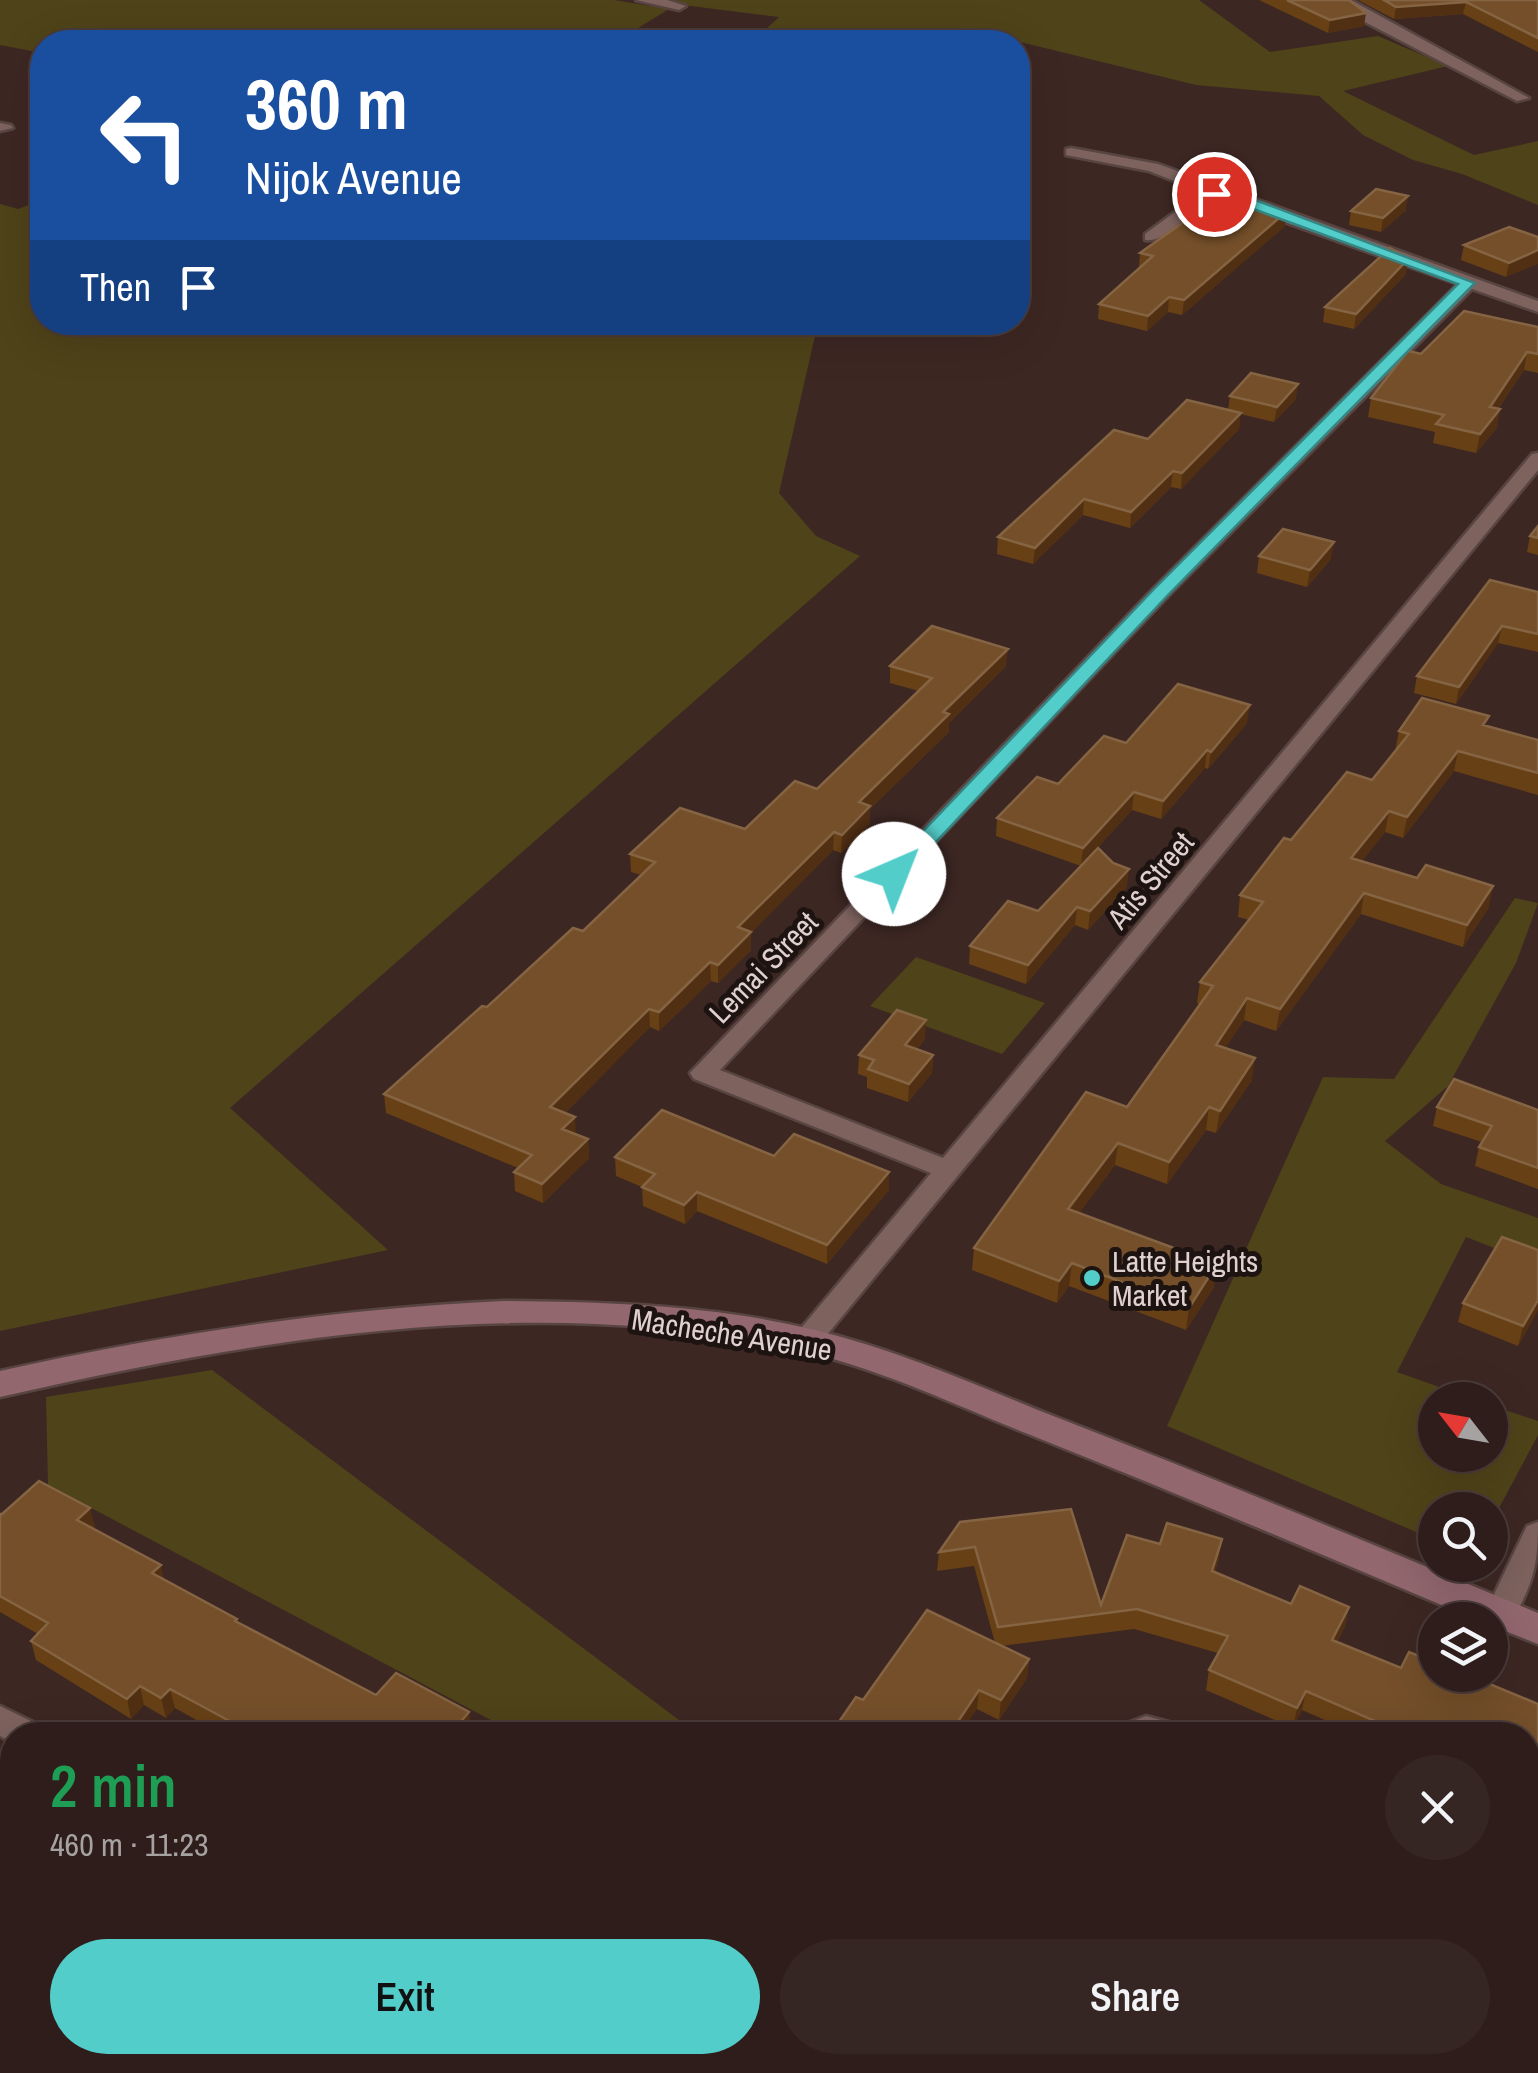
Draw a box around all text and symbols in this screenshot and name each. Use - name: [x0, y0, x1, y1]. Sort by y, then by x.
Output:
- text: 360 m: [245, 57, 408, 151]
- icon: left: [80, 70, 210, 200]
- text: Nijok Avenue: [245, 147, 462, 208]
- pin: [1172, 152, 1257, 237]
- icon: arrive: [1187, 167, 1242, 222]
- icon: arrive: [171, 260, 226, 315]
- text: Then: [80, 262, 151, 313]
- position arrow: [842, 822, 946, 926]
- street label: Atis Street: [1097, 823, 1202, 938]
- street label: Lemai Street: [700, 902, 826, 1032]
- place label: Latte Heights Market: [1112, 1241, 1258, 1315]
- marker: Latte Heights Market: [1081, 1267, 1103, 1289]
- street label: Macheche Avenue: [629, 1298, 835, 1370]
- north arrow: [1418, 1382, 1508, 1472]
- map controls: [1418, 1382, 1508, 1692]
- button: search: [1418, 1492, 1508, 1582]
- button: layers: [1418, 1602, 1508, 1692]
- text: 2 min: [50, 1745, 177, 1826]
- button: close: [1385, 1755, 1490, 1860]
- text: 460 m · 11:23: [50, 1823, 209, 1866]
- button: Exit: [50, 1939, 760, 2054]
- button: Share: [780, 1939, 1490, 2054]

